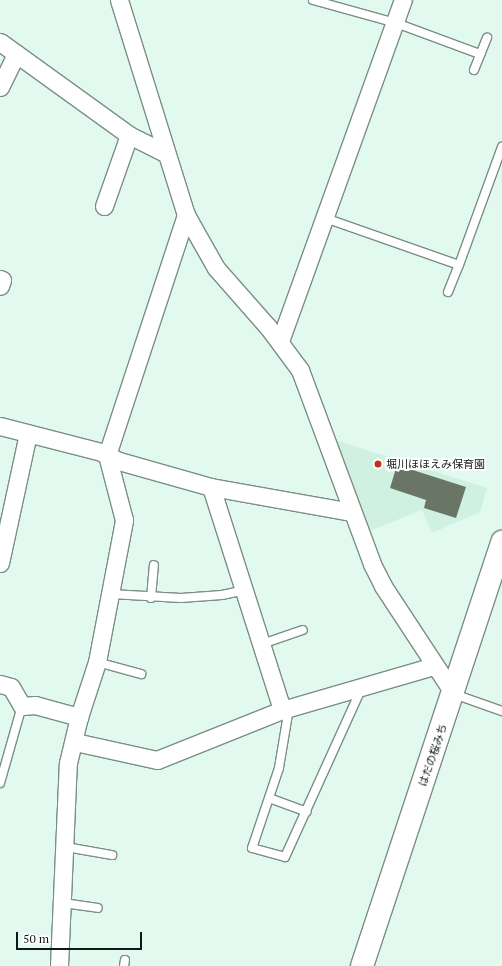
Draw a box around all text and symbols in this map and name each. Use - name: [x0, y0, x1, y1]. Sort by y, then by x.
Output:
- place label: 堀川ほほえみ保育園: [386, 457, 485, 471]
- marker: 堀川ほほえみ保育園: [373, 459, 383, 469]
- street label: はだの桜みち: [416, 722, 450, 788]
- scale bar: [18, 924, 144, 950]
- text: 50 m: [23, 931, 49, 946]

